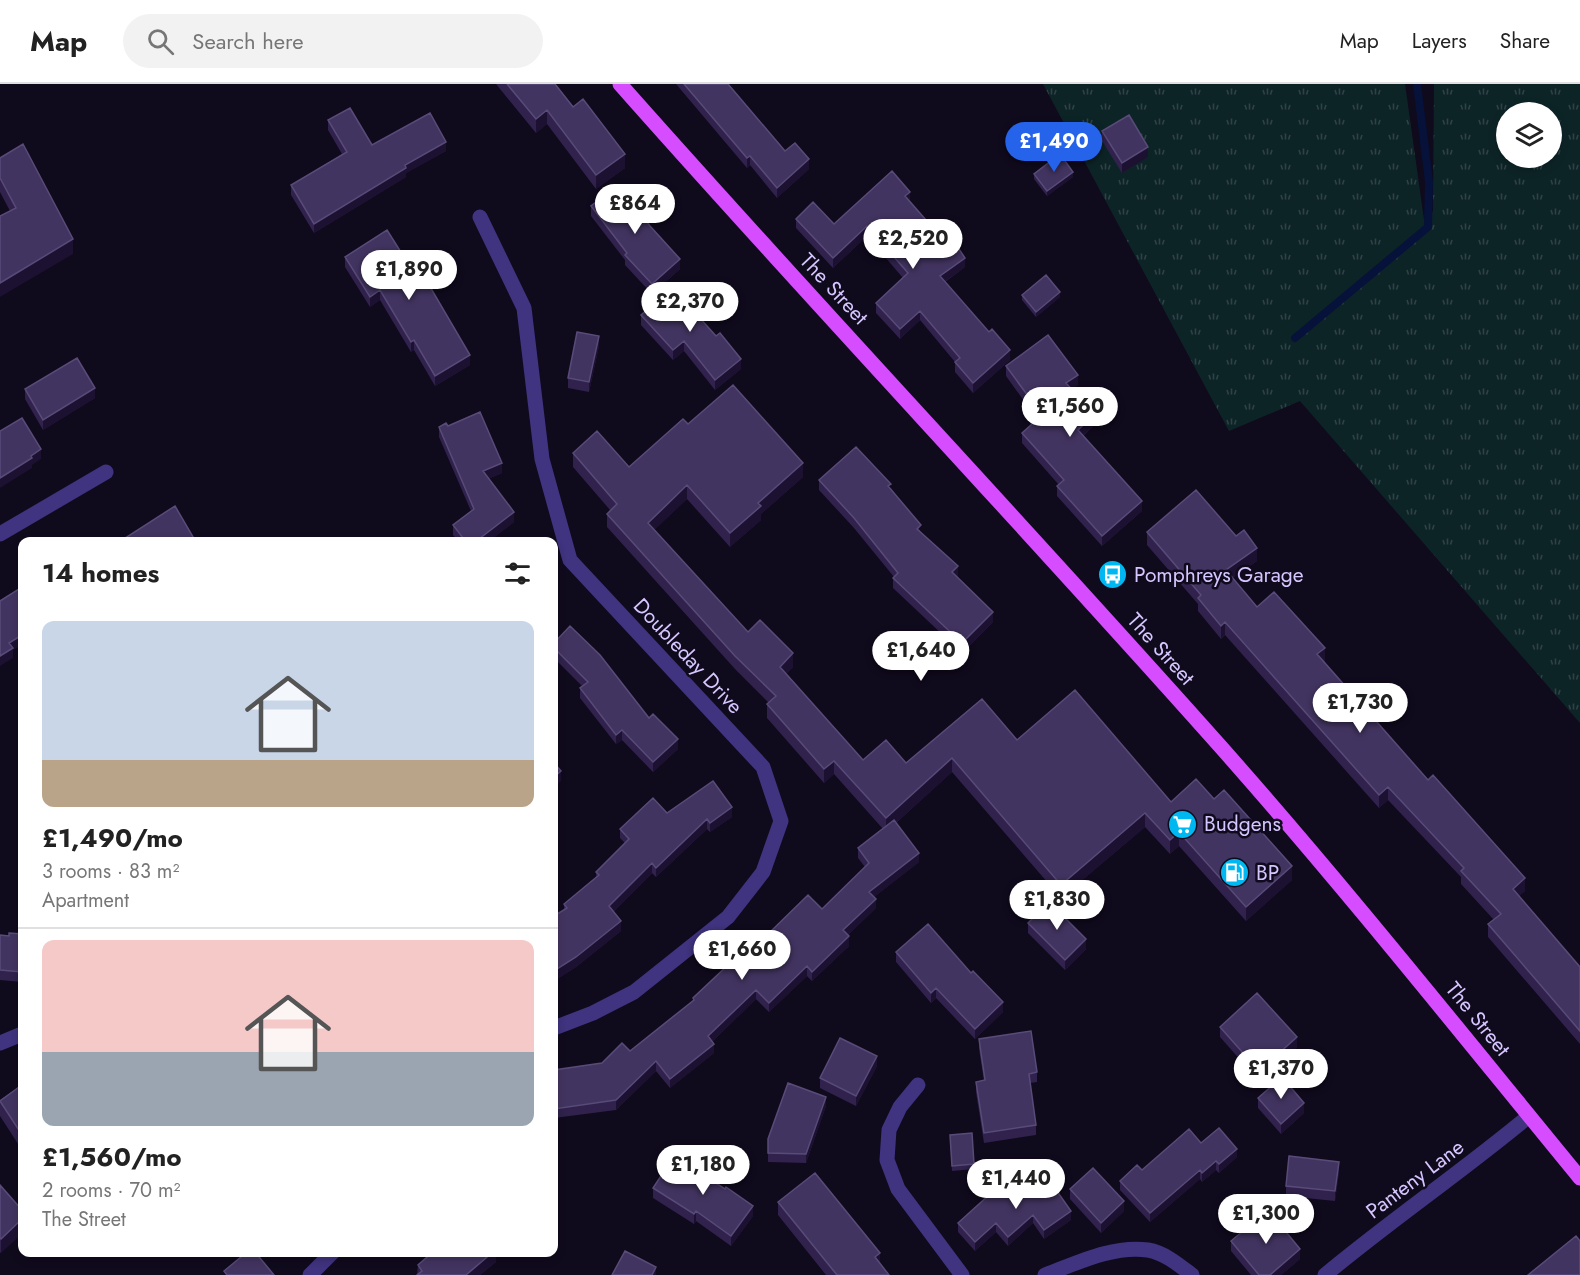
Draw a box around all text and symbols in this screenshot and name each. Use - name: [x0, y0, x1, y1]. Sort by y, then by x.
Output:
- search box: [123, 14, 543, 68]
- text: Map: [30, 21, 87, 62]
- icon: search: [144, 25, 177, 58]
- text: Search here: [192, 25, 304, 57]
- text: Map: [1340, 26, 1379, 56]
- text: Layers: [1412, 26, 1467, 56]
- text: Share: [1500, 26, 1550, 56]
- map controls: [1496, 102, 1562, 168]
- button: layers: [1496, 102, 1562, 168]
- pin: £1,490: [1005, 122, 1103, 173]
- text: £1,490: [1019, 127, 1089, 156]
- pin: £864: [599, 184, 671, 235]
- text: £864: [609, 189, 661, 218]
- pin: £2,520: [864, 219, 962, 270]
- text: £2,520: [877, 224, 949, 253]
- street label: The Street: [793, 247, 875, 331]
- pin: £1,890: [360, 250, 458, 301]
- text: £1,890: [375, 255, 443, 284]
- pin: £2,370: [641, 282, 739, 333]
- text: £2,370: [655, 287, 725, 316]
- pin: £1,560: [1021, 387, 1119, 438]
- text: £1,560: [1036, 392, 1104, 421]
- text: 14 homes: [42, 554, 159, 592]
- icon: filters: [501, 557, 534, 590]
- bus stop icon: Pomphreys Garage: [1097, 559, 1129, 591]
- place label: Pomphreys Garage: [1134, 560, 1304, 590]
- street label: Doubleday Drive: [626, 591, 750, 721]
- street label: The Street: [1120, 606, 1202, 692]
- pin: £1,640: [872, 631, 970, 682]
- text: £1,640: [886, 636, 956, 665]
- icon: home: [234, 660, 342, 768]
- pin: £1,730: [1311, 683, 1409, 734]
- text: £1,730: [1327, 688, 1393, 717]
- supermarket icon: Budgens: [1167, 808, 1199, 840]
- place label: Budgens: [1204, 809, 1281, 839]
- text: £1,490/mo: [42, 819, 183, 857]
- text: 3 rooms · 83 m²: [42, 857, 179, 886]
- fuel station icon: BP: [1219, 857, 1251, 889]
- place label: BP: [1256, 858, 1279, 888]
- pin: £1,830: [1008, 880, 1106, 931]
- text: £1,830: [1023, 885, 1091, 914]
- text: Apartment: [42, 886, 129, 915]
- pin: £1,660: [693, 930, 791, 981]
- text: £1,660: [708, 935, 776, 964]
- street label: The Street: [1439, 975, 1517, 1063]
- icon: home: [234, 979, 342, 1087]
- pin: £1,370: [1232, 1049, 1330, 1100]
- text: £1,370: [1248, 1054, 1314, 1083]
- street label: Panteny Lane: [1360, 1132, 1470, 1226]
- text: £1,560/mo: [42, 1138, 182, 1176]
- pin: £1,180: [654, 1145, 752, 1196]
- text: £1,180: [671, 1150, 735, 1179]
- pin: £1,440: [967, 1159, 1065, 1210]
- text: £1,440: [981, 1164, 1051, 1193]
- text: 2 rooms · 70 m²: [42, 1176, 180, 1205]
- pin: £1,300: [1217, 1194, 1315, 1245]
- text: £1,300: [1232, 1199, 1300, 1228]
- text: The Street: [42, 1205, 126, 1234]

